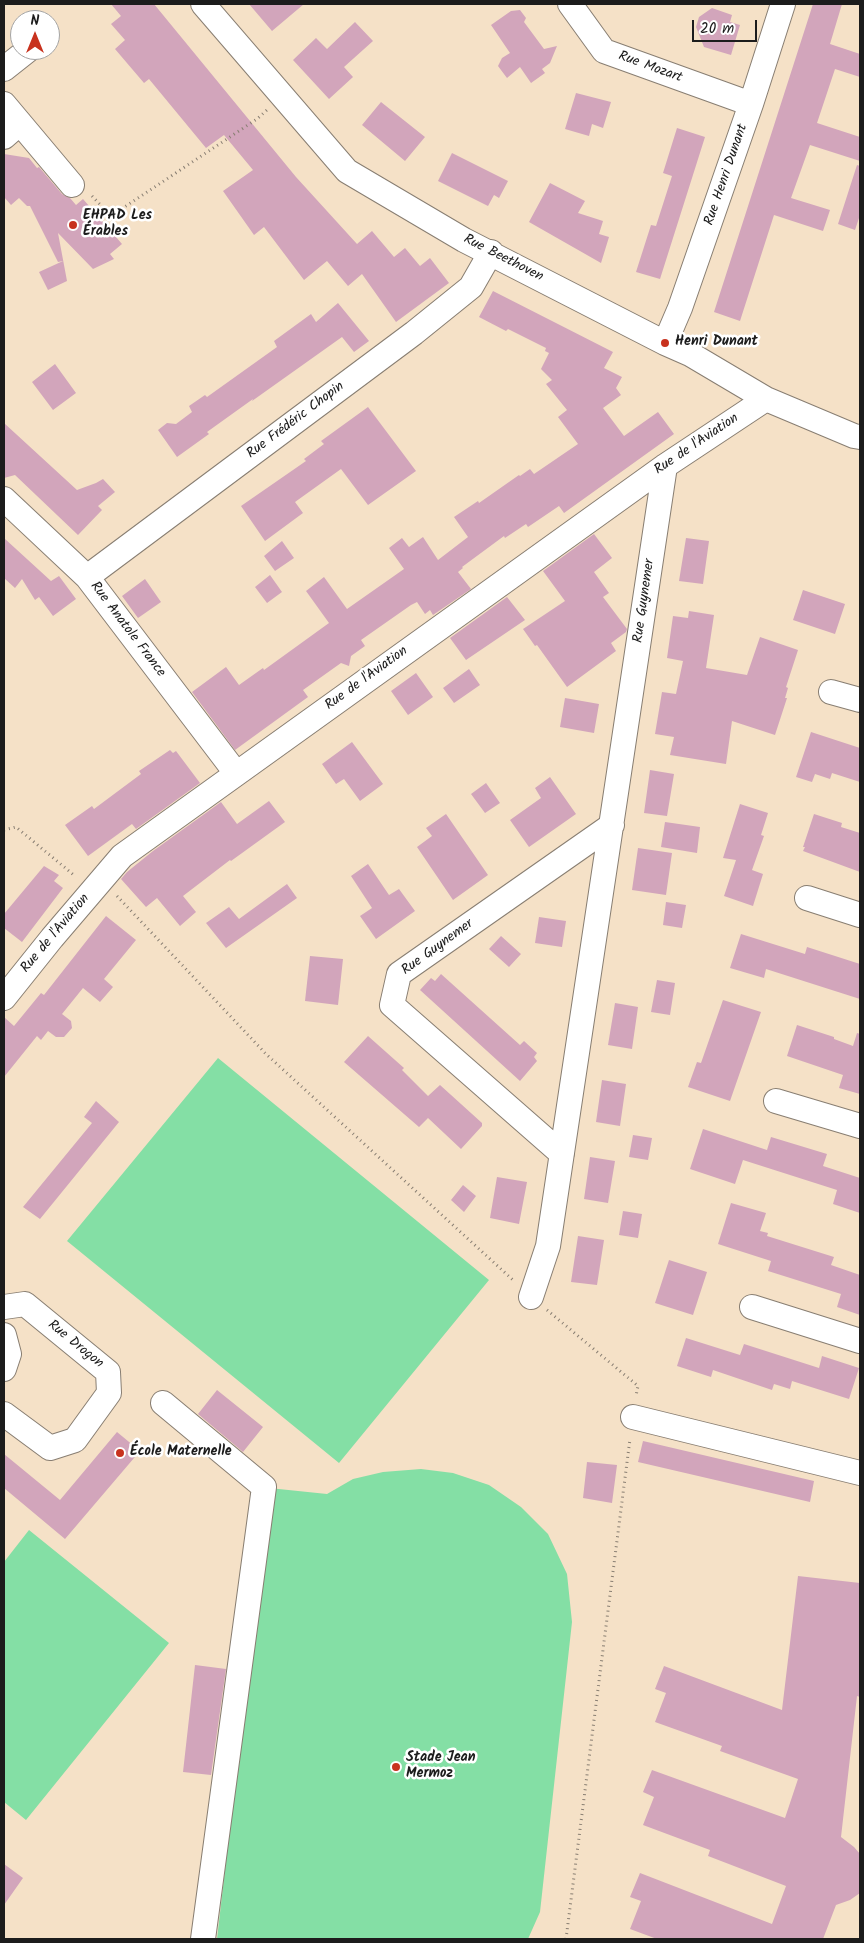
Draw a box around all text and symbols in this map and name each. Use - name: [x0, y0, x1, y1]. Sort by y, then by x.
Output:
- north arrow: [10, 10, 60, 60]
- text: N: [31, 10, 39, 32]
- scale bar: [694, 10, 759, 42]
- text: 20 m: [700, 17, 734, 41]
- street label: Rue Mozart: [616, 49, 684, 87]
- street label: Rue Henri Dunant: [702, 122, 752, 228]
- place label: EHPAD Les Érables: [83, 209, 152, 242]
- marker: EHPAD Les Érables: [67, 219, 79, 231]
- street label: Rue Beethoven: [460, 232, 546, 286]
- place label: Henri Dunant: [675, 335, 758, 351]
- marker: Henri Dunant: [659, 337, 671, 349]
- street label: Rue Frédéric Chopin: [244, 379, 348, 463]
- street label: Rue de l'Aviation: [652, 411, 742, 479]
- street label: Rue Guynemer: [631, 558, 659, 644]
- street label: Rue Anatole France: [86, 579, 168, 681]
- street label: Rue de l'Aviation: [322, 643, 412, 715]
- street label: Rue de l'Aviation: [18, 891, 94, 977]
- street label: Rue Guynemer: [399, 916, 477, 980]
- street label: Rue Drogon: [44, 1317, 106, 1373]
- place label: École Maternelle: [130, 1445, 232, 1461]
- marker: École Maternelle: [114, 1447, 126, 1459]
- place label: Stade Jean Mermoz: [406, 1751, 475, 1784]
- marker: Stade Jean Mermoz: [390, 1761, 402, 1773]

